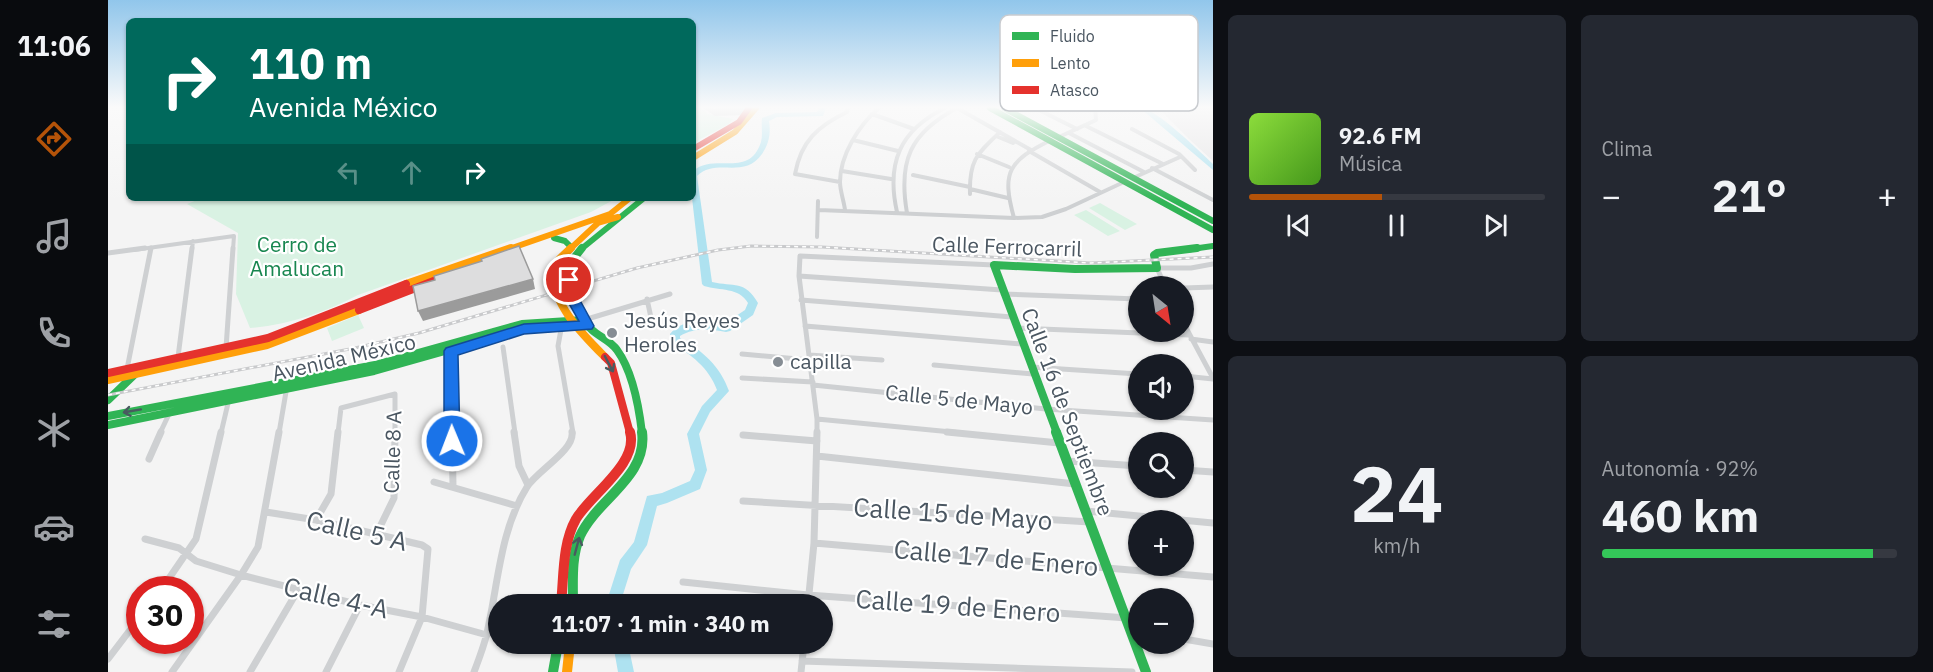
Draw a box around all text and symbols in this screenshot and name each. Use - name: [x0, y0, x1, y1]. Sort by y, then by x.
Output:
- legend: [1000, 15, 1198, 111]
- text: Fluido: [1050, 26, 1095, 46]
- text: 11:06: [17, 28, 91, 63]
- text: 110 m: [249, 36, 372, 91]
- icon: right: [150, 42, 228, 120]
- text: Lento: [1050, 53, 1090, 73]
- text: Atasco: [1050, 80, 1099, 100]
- text: Avenida México: [249, 89, 438, 124]
- icon: directions: [33, 118, 75, 160]
- text: 92.6 FM: [1339, 121, 1422, 150]
- text: Clima: [1602, 135, 1653, 162]
- text: Música: [1339, 150, 1402, 177]
- icon: left: [332, 156, 365, 189]
- icon: ahead: [395, 156, 428, 189]
- icon: right: [458, 156, 491, 189]
- text: 21°: [1712, 166, 1787, 224]
- text: −: [1602, 174, 1621, 217]
- text: +: [1877, 174, 1897, 217]
- icon: previous: [1282, 209, 1315, 242]
- icon: pause: [1380, 209, 1413, 242]
- icon: next: [1479, 209, 1512, 242]
- icon: music: [33, 215, 75, 257]
- street label: Calle Ferrocarril: [932, 229, 1083, 263]
- park label: Cerro de Amalucan: [250, 230, 344, 282]
- pin: [543, 254, 594, 305]
- icon: arrive: [552, 263, 585, 296]
- north arrow: [1128, 276, 1194, 342]
- map controls: [1128, 276, 1194, 654]
- street label: Calle 16 de Septiembre: [1015, 304, 1121, 520]
- place label: Jesús Reyes Heroles: [624, 306, 740, 358]
- icon: phone: [33, 312, 75, 354]
- marker: Jesús Reyes Heroles: [605, 326, 619, 340]
- street label: Avenida México: [269, 327, 418, 387]
- place label: capilla: [790, 347, 852, 375]
- button: sound: [1128, 354, 1194, 420]
- one-way arrow: [603, 355, 615, 372]
- marker: capilla: [771, 355, 785, 369]
- street label: Calle 5 de Mayo: [884, 377, 1034, 421]
- one-way arrow: [123, 406, 143, 417]
- icon: climate: [33, 409, 75, 451]
- position arrow: [420, 409, 484, 473]
- street label: Calle 8 A: [377, 410, 407, 494]
- button: search: [1128, 432, 1194, 498]
- text: 24: [1350, 442, 1444, 543]
- text: Autonomía · 92%: [1602, 455, 1758, 482]
- text: 460 km: [1602, 486, 1759, 544]
- street label: Calle 15 de Mayo: [852, 489, 1054, 537]
- street label: Calle 5 A: [303, 502, 411, 558]
- icon: car: [33, 506, 75, 548]
- button: +: [1128, 510, 1194, 576]
- street label: Calle 17 de Enero: [892, 531, 1100, 583]
- text: km/h: [1373, 532, 1420, 559]
- one-way arrow: [572, 537, 584, 556]
- street label: Calle 4-A: [280, 568, 392, 626]
- speed limit sign: 30: [126, 576, 204, 654]
- street label: Calle 19 de Enero: [854, 581, 1062, 629]
- button: −: [1128, 588, 1194, 654]
- icon: filters: [33, 603, 75, 645]
- text: 11:07 · 1 min · 340 m: [551, 609, 770, 638]

